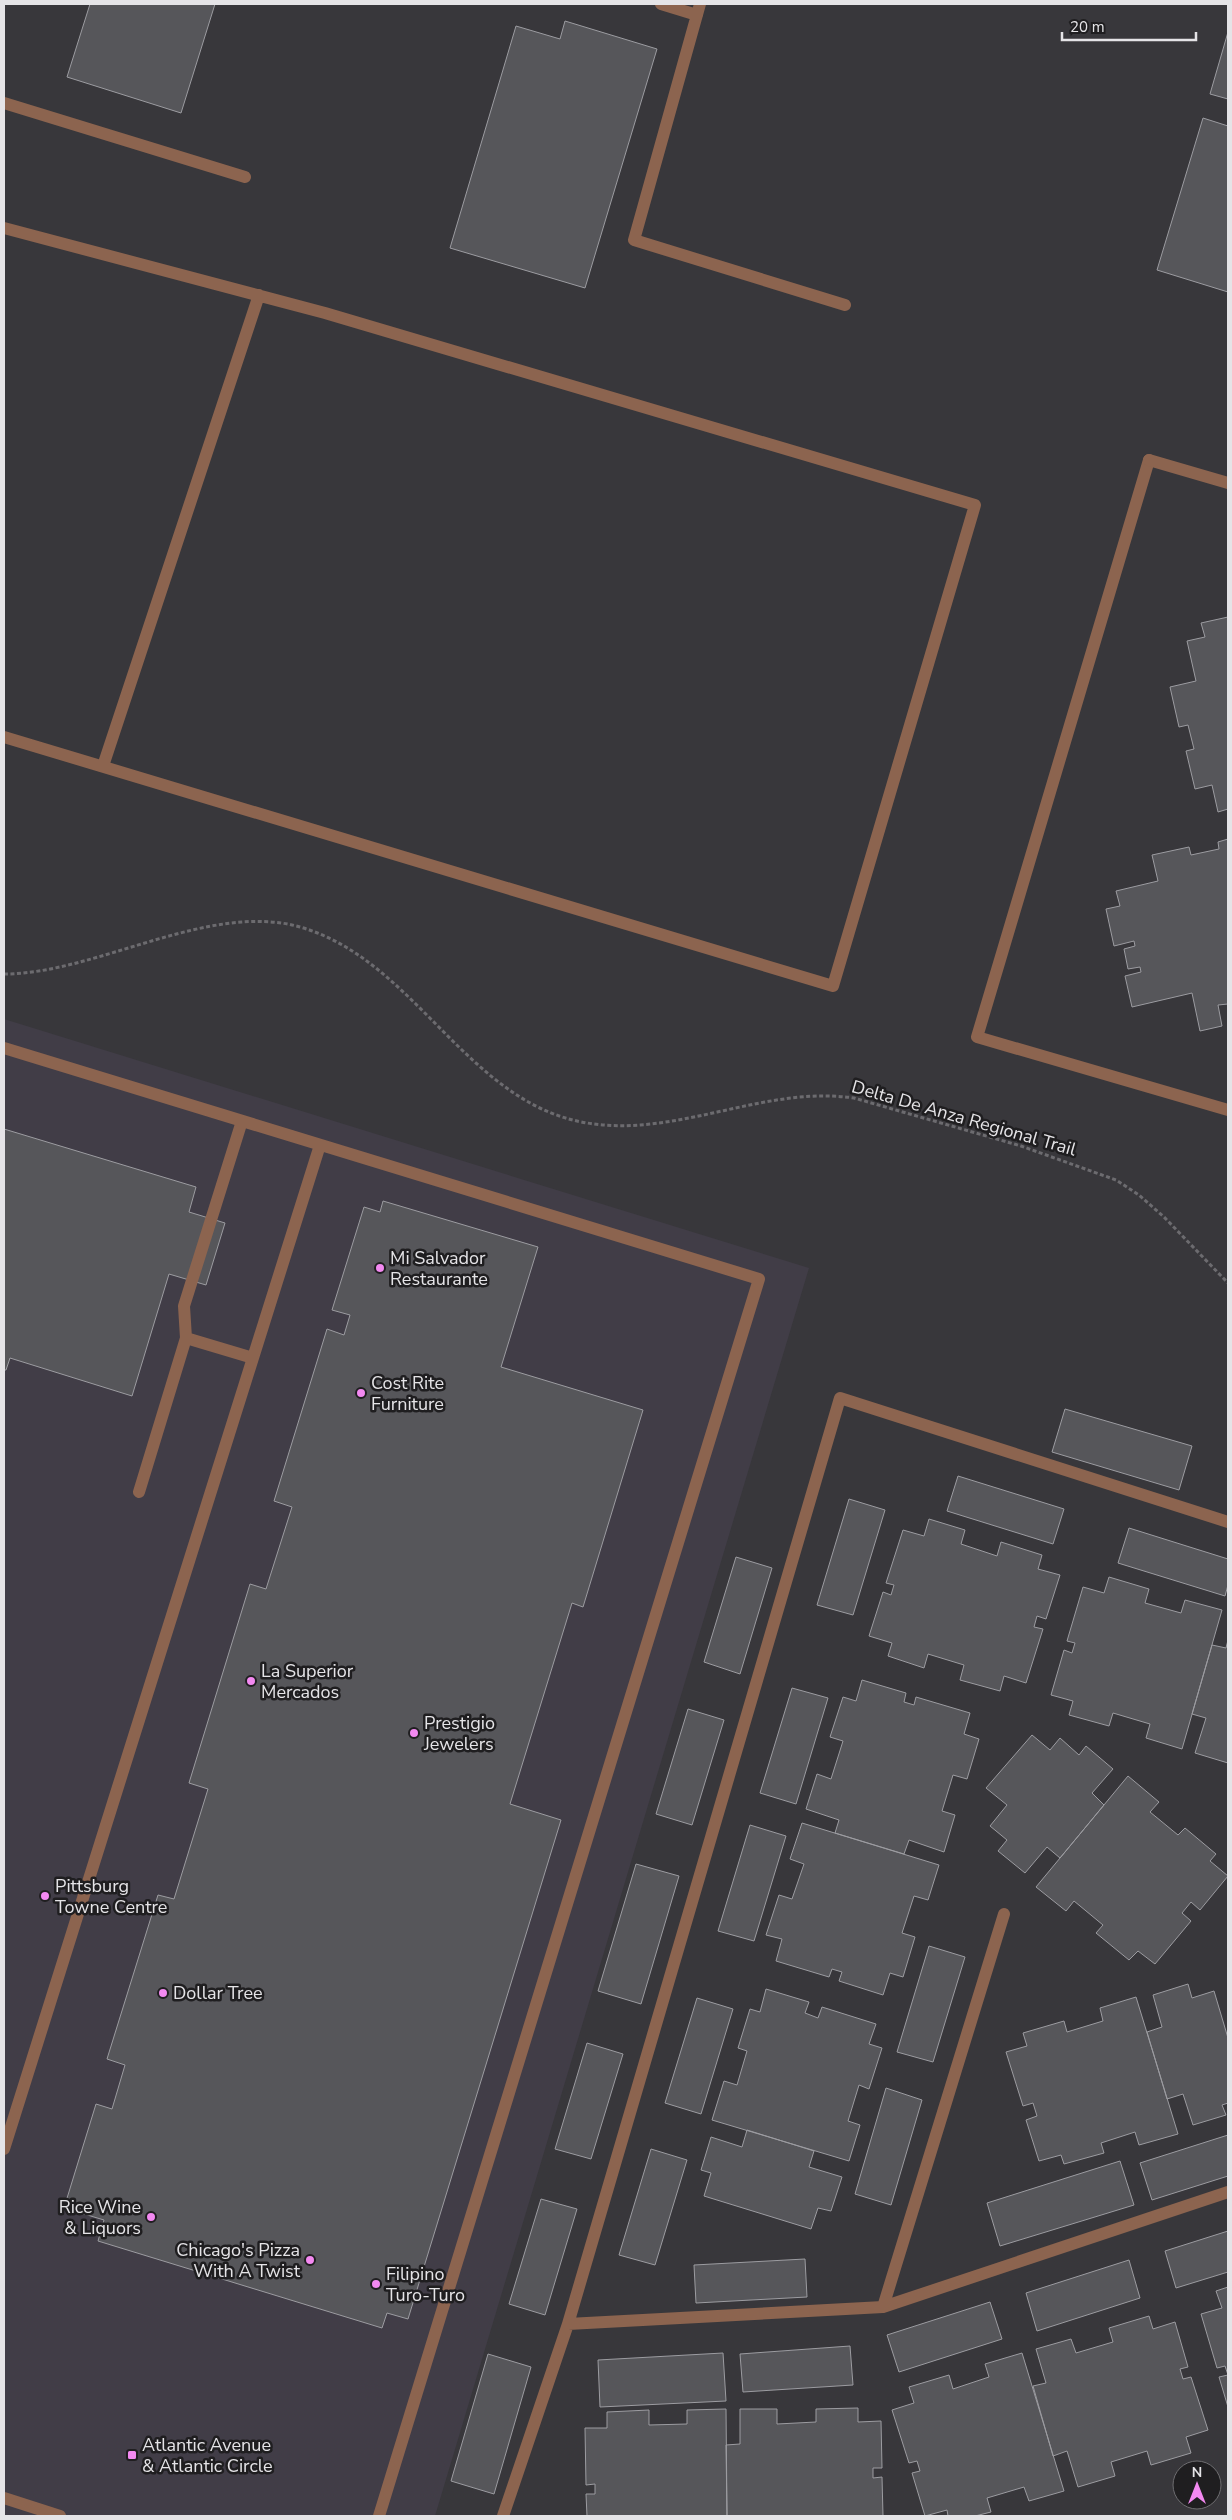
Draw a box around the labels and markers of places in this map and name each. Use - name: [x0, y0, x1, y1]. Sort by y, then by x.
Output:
- place label: Mi Salvador Restaurante: [390, 1246, 488, 1291]
- marker: Mi Salvador Restaurante: [374, 1262, 386, 1274]
- place label: Cost Rite Furniture: [371, 1371, 444, 1416]
- marker: Cost Rite Furniture: [355, 1387, 367, 1399]
- place label: La Superior Mercados: [261, 1659, 354, 1704]
- marker: La Superior Mercados: [245, 1675, 257, 1687]
- place label: Prestigio Jewelers: [423, 1711, 495, 1756]
- marker: Prestigio Jewelers: [408, 1727, 420, 1739]
- place label: Pittsburg Towne Centre: [55, 1874, 167, 1919]
- marker: Pittsburg Towne Centre: [39, 1890, 51, 1902]
- place label: Dollar Tree: [173, 1981, 263, 2005]
- marker: Dollar Tree: [157, 1987, 169, 1999]
- place label: Rice Wine & Liquors: [59, 2195, 141, 2240]
- marker: Rice Wine & Liquors: [145, 2211, 157, 2223]
- place label: Chicago's Pizza With A Twist: [176, 2238, 301, 2283]
- marker: Chicago's Pizza With A Twist: [304, 2254, 316, 2266]
- place label: Filipino Turo-Turo: [386, 2262, 465, 2307]
- marker: Filipino Turo-Turo: [370, 2278, 382, 2290]
- place label: Atlantic Avenue & Atlantic Circle: [142, 2433, 273, 2478]
- marker: Atlantic Avenue & Atlantic Circle: [126, 2449, 138, 2461]

